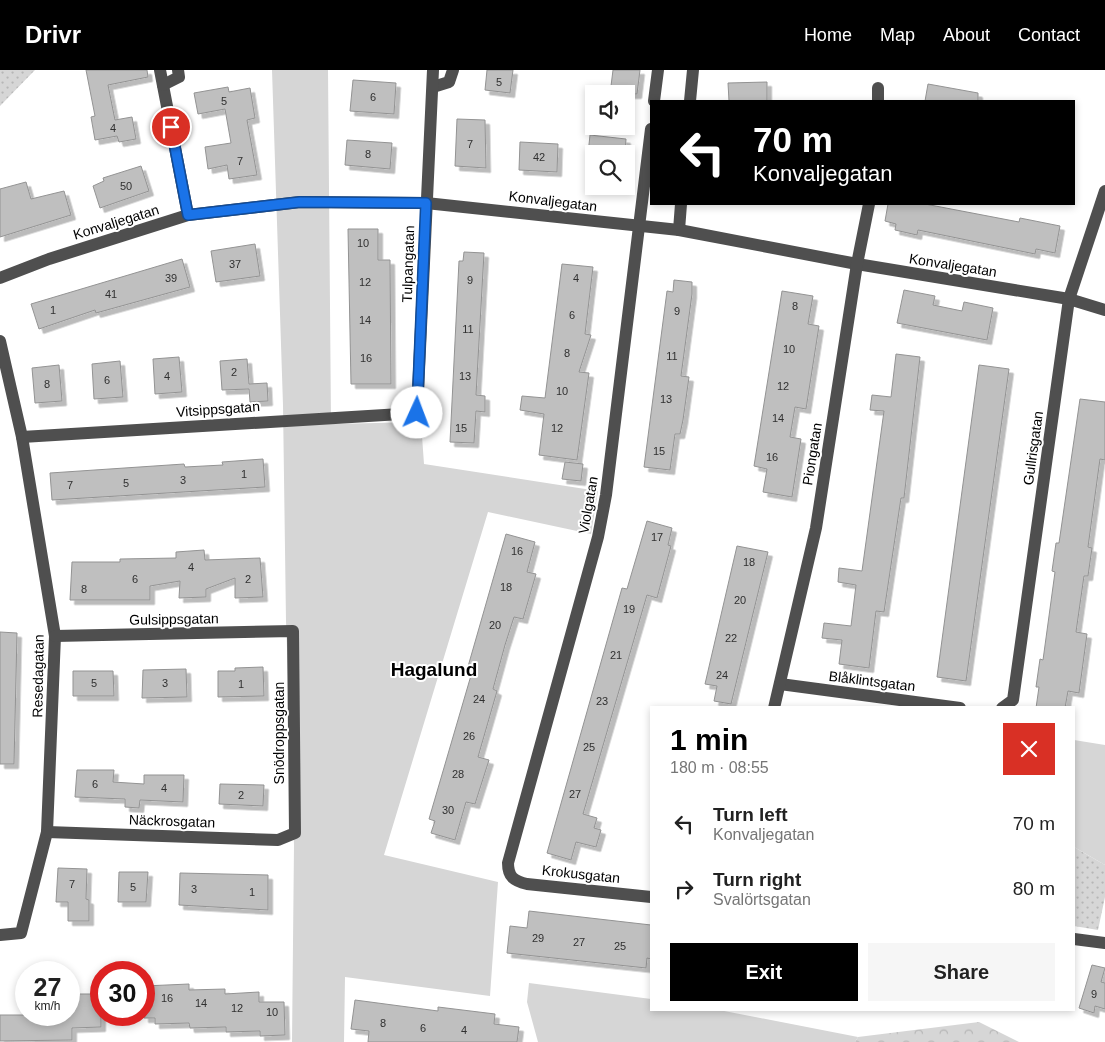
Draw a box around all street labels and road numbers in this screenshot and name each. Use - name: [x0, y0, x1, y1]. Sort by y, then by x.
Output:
- street label: Konvaljegatan: [508, 188, 598, 214]
- street label: Konvaljegatan: [71, 201, 161, 243]
- street label: Tulpangatan: [399, 225, 417, 303]
- street label: Konvaljegatan: [908, 250, 998, 280]
- street label: Vitsippsgatan: [176, 398, 260, 420]
- street label: Gullrisgatan: [1020, 410, 1046, 486]
- street label: Piongatan: [799, 422, 825, 486]
- street label: Violgatan: [575, 475, 601, 535]
- street label: Gulsippsgatan: [129, 610, 219, 628]
- street label: Resedagatan: [29, 634, 47, 718]
- street label: Blåklintsgatan: [828, 668, 916, 694]
- street label: Snödroppsgatan: [271, 682, 287, 784]
- street label: Näckrosgatan: [129, 811, 215, 831]
- street label: Krokusgatan: [541, 862, 621, 886]

